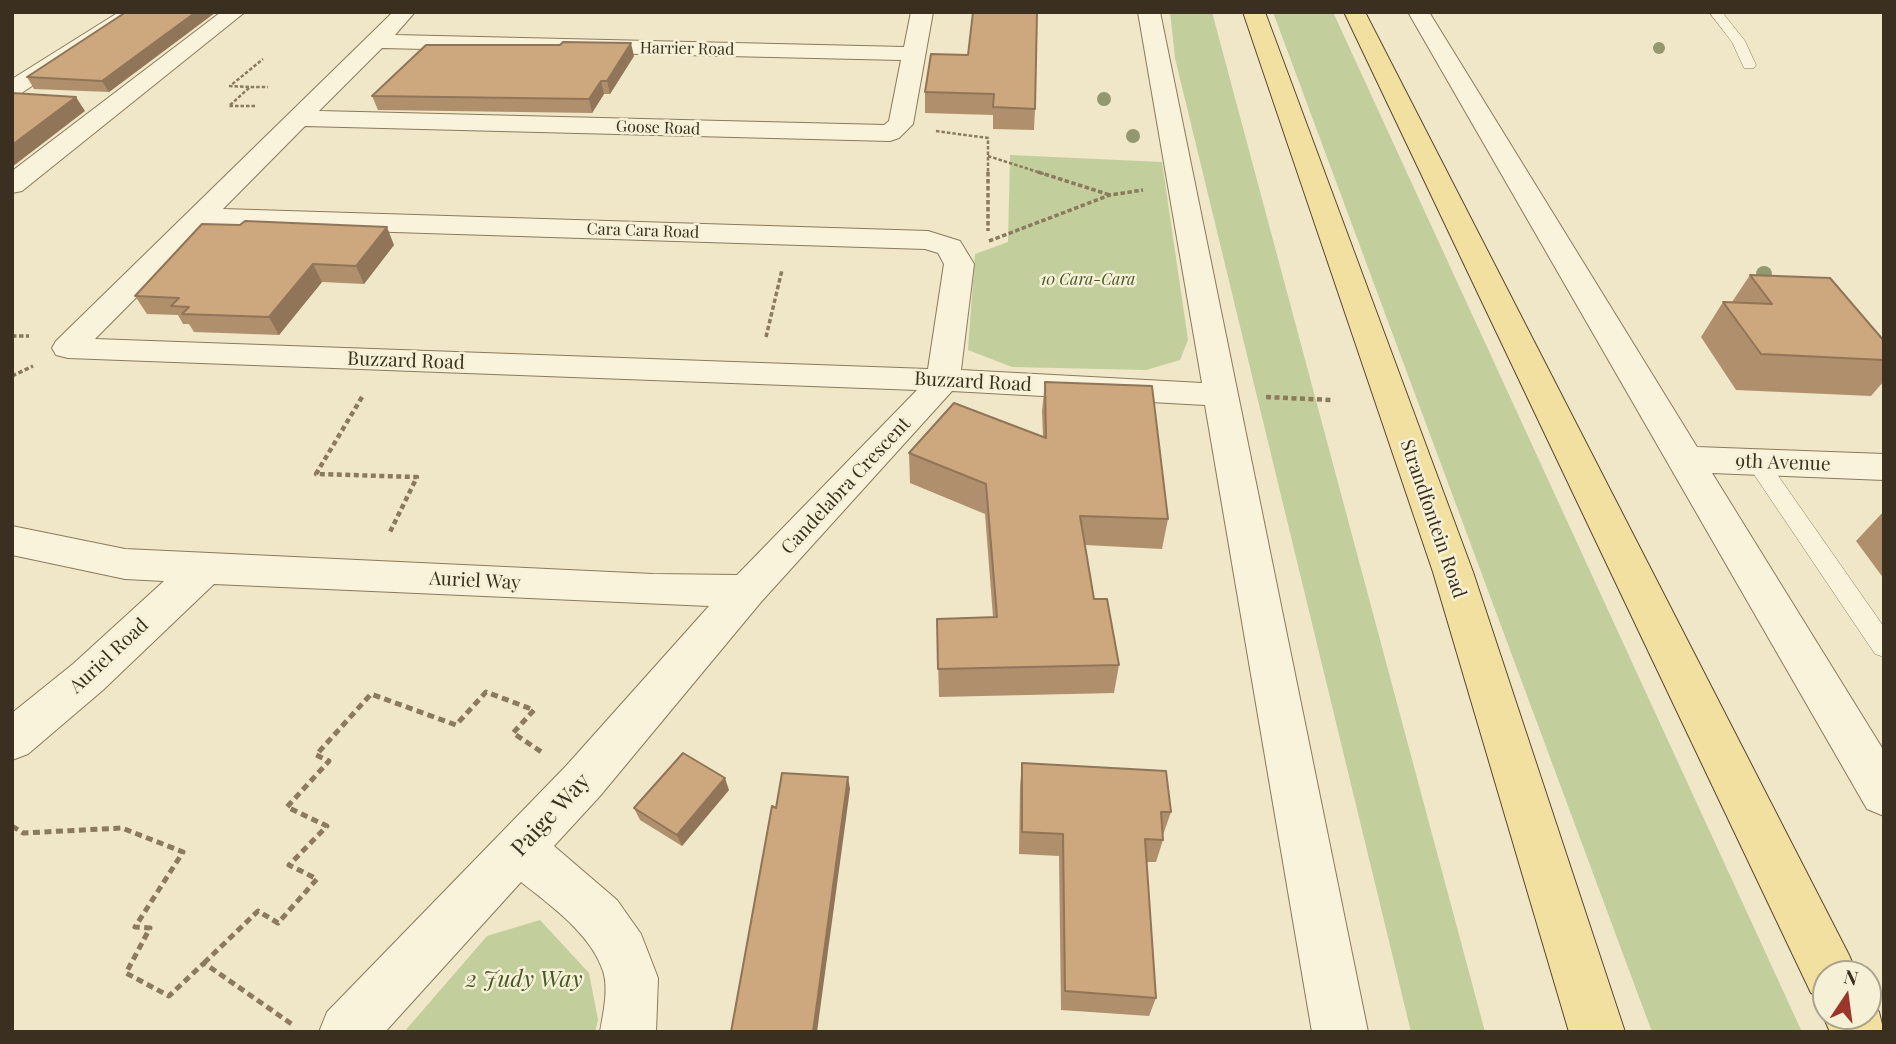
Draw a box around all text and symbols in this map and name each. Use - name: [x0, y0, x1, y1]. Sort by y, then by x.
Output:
- street label: Harrier Road: [640, 39, 734, 59]
- street label: Goose Road: [615, 117, 701, 139]
- street label: Cara Cara Road: [586, 219, 700, 243]
- park label: 10 Cara-Cara: [1041, 270, 1135, 290]
- street label: Buzzard Road: [347, 348, 465, 374]
- street label: Buzzard Road: [914, 368, 1032, 396]
- street label: Candelabra Crescent: [777, 413, 915, 559]
- street label: Strandfontein Road: [1395, 437, 1471, 601]
- street label: 9th Avenue: [1735, 450, 1831, 476]
- street label: Auriel Way: [429, 567, 521, 595]
- street label: Auriel Road: [65, 614, 153, 698]
- street label: Paige Way: [506, 768, 596, 862]
- north arrow: [1812, 960, 1882, 1030]
- text: N: [1842, 962, 1861, 991]
- park label: 2 Judy Way: [465, 966, 583, 994]

